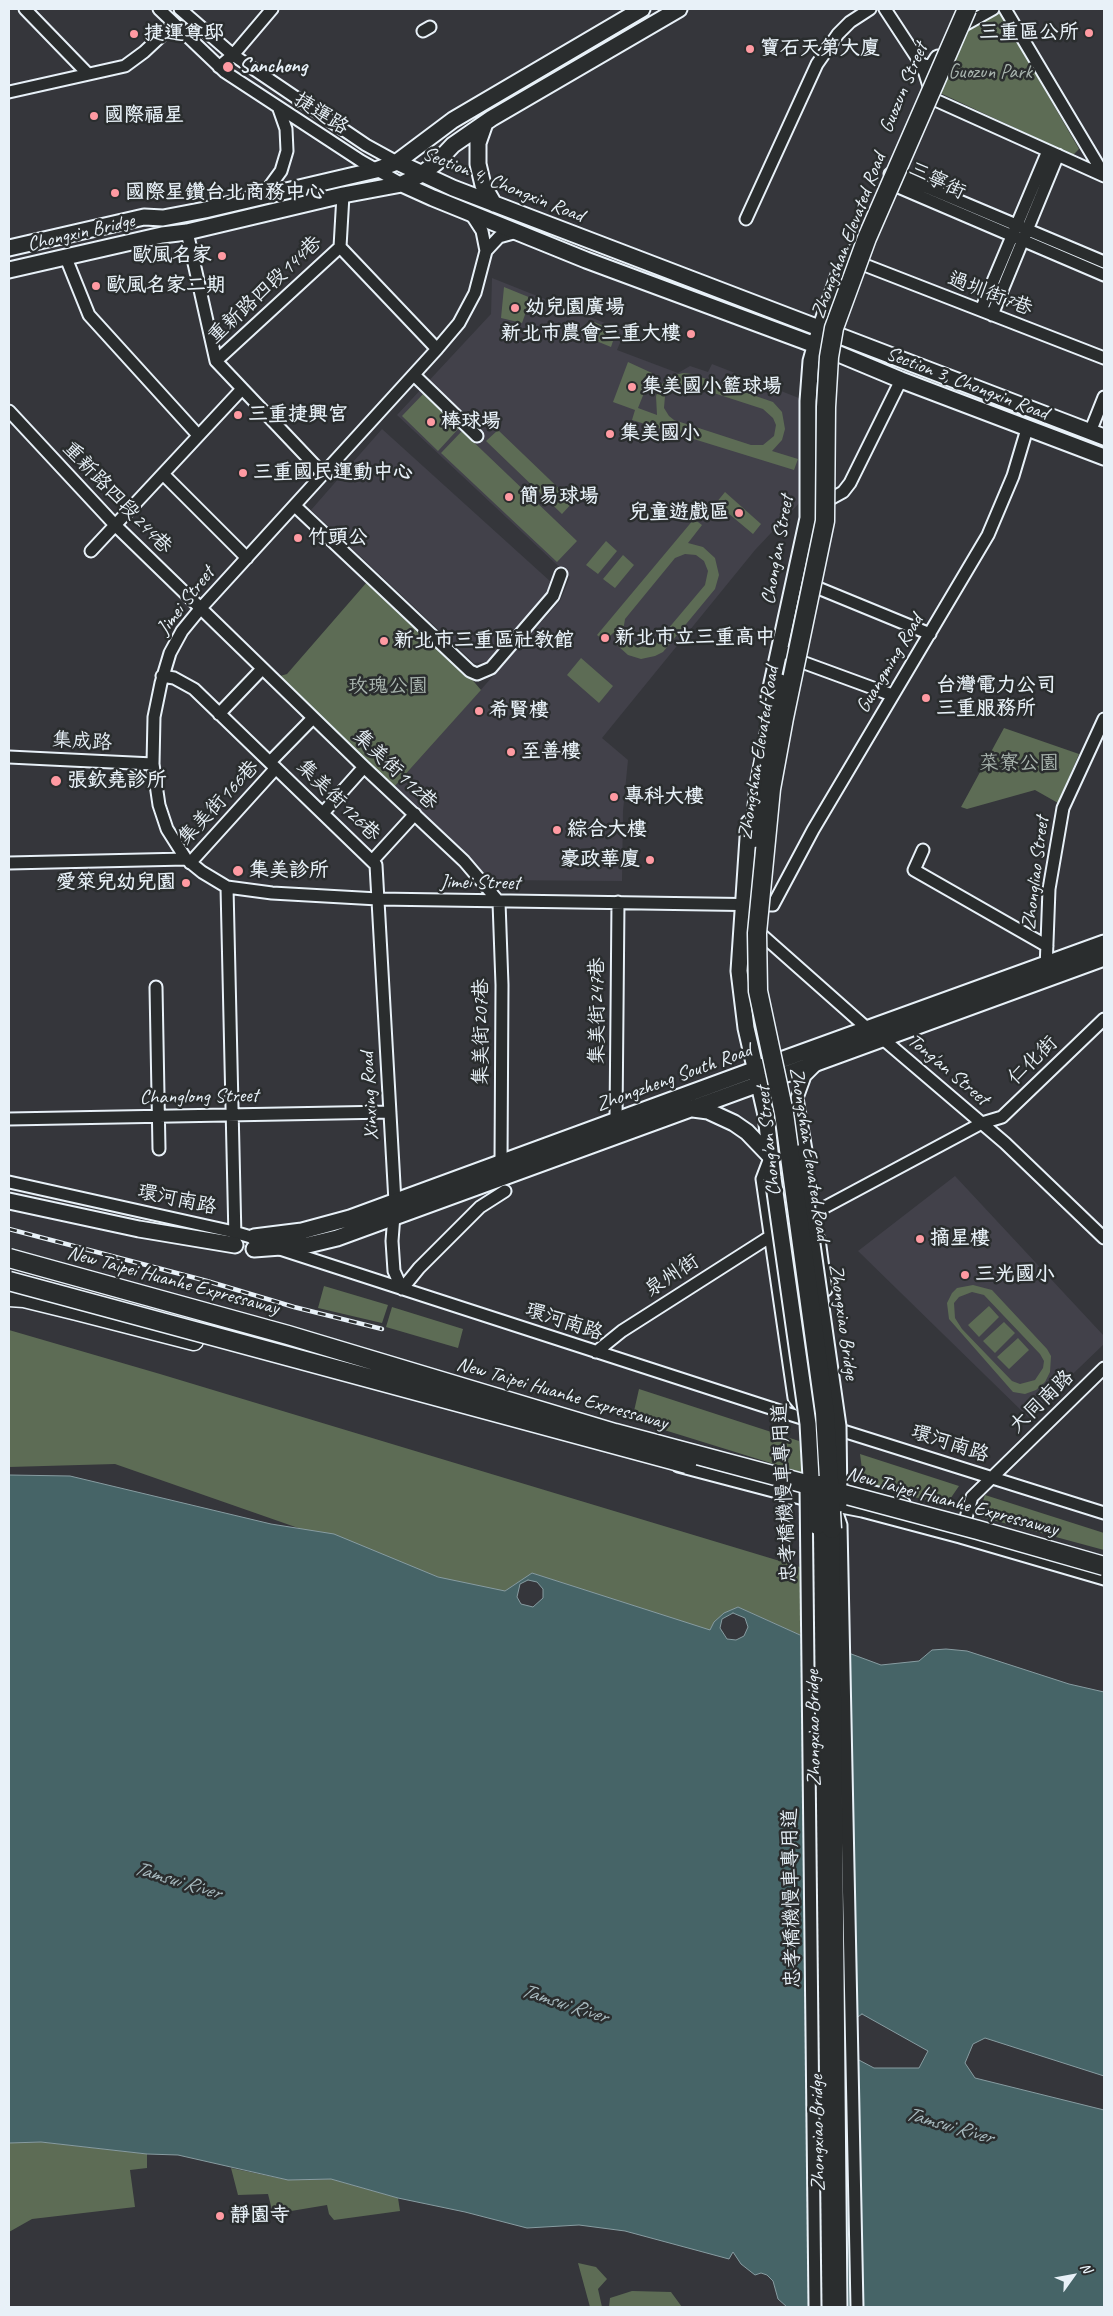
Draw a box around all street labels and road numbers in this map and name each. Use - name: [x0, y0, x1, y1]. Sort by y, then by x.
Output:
- street label: Guozun Street: [874, 39, 934, 137]
- street label: 捷運路: [289, 88, 353, 140]
- street label: Section 4, Chongxin Road: [419, 142, 587, 228]
- street label: Zhongshan Elevated Road: [806, 150, 892, 322]
- street label: 三寧街: [905, 157, 969, 205]
- street label: Chongxin Bridge: [25, 209, 137, 257]
- street label: 重新路四段144巷: [203, 231, 327, 349]
- street label: 過圳街7巷: [944, 267, 1036, 321]
- street label: Section 3, Chongxin Road: [883, 342, 1051, 426]
- street label: 重新路四段244巷: [57, 437, 177, 559]
- street label: Chong'an Street: [757, 494, 799, 606]
- street label: Jimei Street: [152, 562, 220, 640]
- street label: Guangming Road: [851, 610, 929, 718]
- street label: Zhongshan Elevated Road: [733, 665, 785, 841]
- street label: 集美街112巷: [348, 725, 442, 815]
- street label: 集成路: [51, 728, 113, 756]
- street label: 集美街126巷: [291, 755, 385, 847]
- street label: 集美街166巷: [174, 756, 264, 850]
- street label: Zhongliao Street: [1017, 815, 1055, 931]
- street label: Jimei Street: [440, 870, 520, 896]
- street label: 集美街247巷: [586, 958, 610, 1064]
- street label: 集美街207巷: [470, 979, 494, 1085]
- street label: Tong'an Street: [902, 1029, 994, 1111]
- street label: 仁化街: [1003, 1032, 1063, 1090]
- street label: Zhongzheng South Road: [593, 1039, 755, 1117]
- street label: Xinxing Road: [356, 1051, 384, 1141]
- street label: Zhongshan Elevated Road: [783, 1066, 835, 1242]
- street label: Changlong Street: [140, 1084, 258, 1110]
- street label: Chong'an Street: [751, 1085, 787, 1197]
- street label: 環河南路: [135, 1180, 219, 1220]
- street label: New Taipei Huanhe Expressaway: [64, 1241, 282, 1321]
- street label: 泉州街: [640, 1250, 704, 1302]
- street label: Zhongxiao Bridge: [823, 1263, 863, 1381]
- street label: 環河南路: [522, 1298, 606, 1346]
- street label: New Taipei Huanhe Expressaway: [454, 1352, 670, 1436]
- street label: 大同南路: [1005, 1366, 1079, 1438]
- street label: 忠孝橋機慢車專用道: [768, 1402, 802, 1584]
- street label: 環河南路: [908, 1420, 992, 1468]
- street label: New Taipei Huanhe Expressaway: [843, 1462, 1061, 1542]
- street label: Zhongxiao Bridge: [801, 1670, 827, 1786]
- street label: 忠孝橋機慢車專用道: [778, 1808, 806, 1988]
- street label: Zhongxiao Bridge: [805, 2075, 831, 2191]

